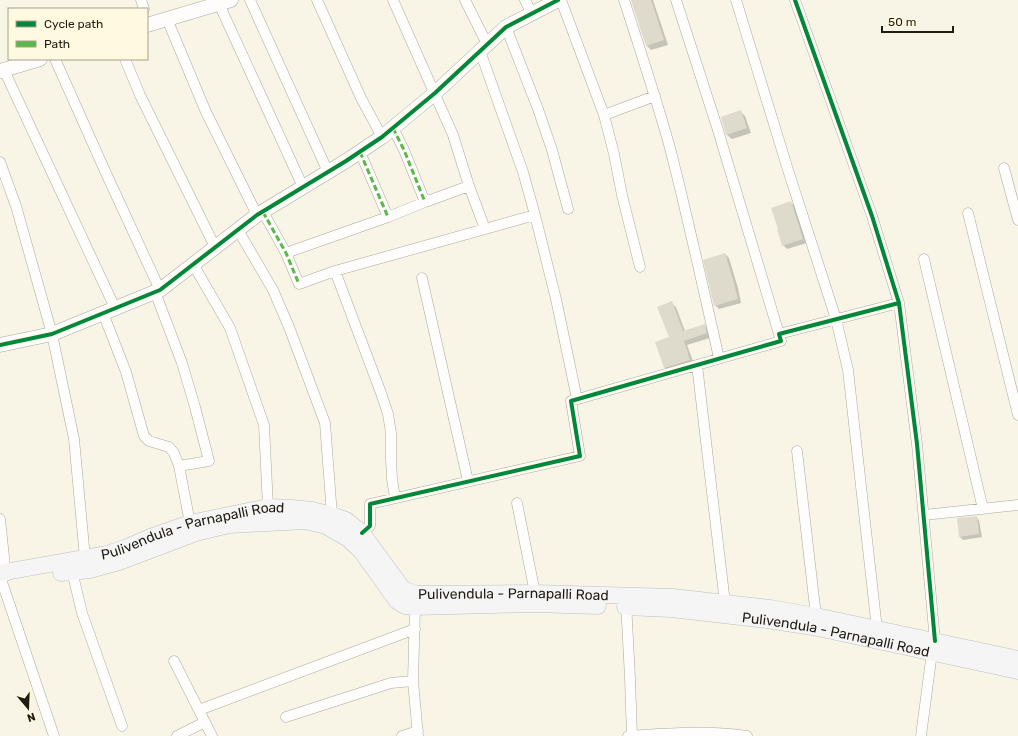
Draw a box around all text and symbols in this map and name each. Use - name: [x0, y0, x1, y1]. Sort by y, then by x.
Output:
- legend: [8, 8, 148, 60]
- scale bar: [882, 8, 953, 34]
- text: 50 m: [888, 15, 916, 29]
- text: Cycle path: [44, 17, 103, 31]
- text: Path: [44, 37, 70, 51]
- street label: Pulivendula - Parnapalli Road: [100, 499, 285, 563]
- street label: Pulivendula - Parnapalli Road: [418, 584, 609, 604]
- street label: Pulivendula - Parnapalli Road: [741, 609, 931, 660]
- north arrow: [8, 688, 48, 728]
- text: N: [25, 710, 37, 724]

